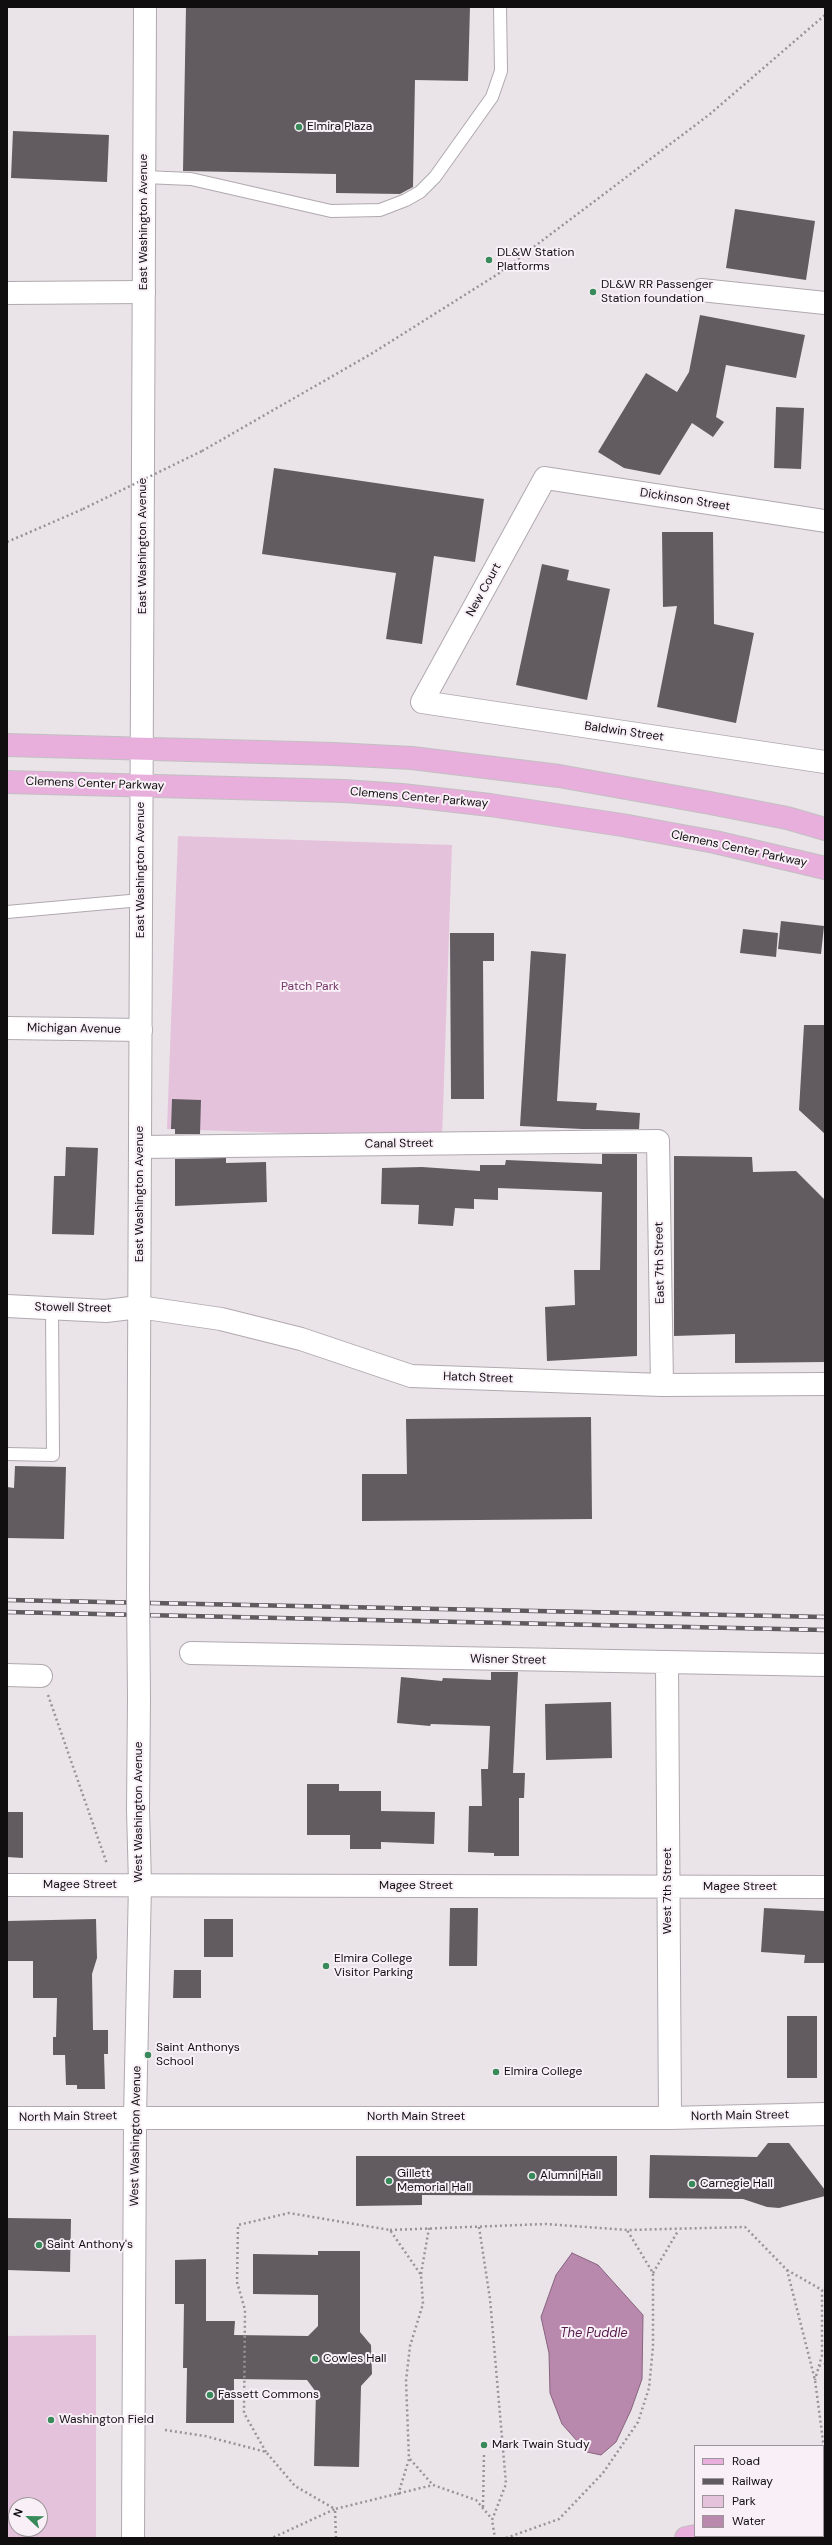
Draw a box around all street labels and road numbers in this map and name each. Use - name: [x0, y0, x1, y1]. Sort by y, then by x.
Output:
- street label: East Washington Avenue: [137, 154, 151, 290]
- street label: East Washington Avenue: [136, 478, 150, 614]
- street label: Dickinson Street: [639, 486, 731, 514]
- street label: New Court: [463, 561, 505, 619]
- street label: Baldwin Street: [583, 719, 665, 745]
- street label: Clemens Center Parkway: [25, 774, 165, 794]
- street label: Clemens Center Parkway: [349, 785, 489, 811]
- street label: East Washington Avenue: [134, 802, 148, 938]
- street label: Clemens Center Parkway: [670, 828, 808, 870]
- street label: Michigan Avenue: [27, 1021, 121, 1037]
- street label: East Washington Avenue: [133, 1126, 147, 1262]
- street label: Canal Street: [365, 1136, 433, 1152]
- street label: East 7th Street: [652, 1222, 668, 1304]
- street label: Stowell Street: [35, 1300, 111, 1316]
- street label: Hatch Street: [443, 1370, 513, 1386]
- street label: Wisner Street: [470, 1652, 546, 1668]
- street label: West Washington Avenue: [132, 1742, 146, 1882]
- street label: West 7th Street: [661, 1848, 675, 1934]
- street label: Magee Street: [43, 1878, 117, 1892]
- street label: Magee Street: [379, 1879, 453, 1893]
- street label: Magee Street: [703, 1880, 777, 1894]
- street label: West Washington Avenue: [128, 2065, 144, 2207]
- street label: North Main Street: [691, 2108, 789, 2124]
- street label: North Main Street: [19, 2109, 117, 2125]
- street label: North Main Street: [367, 2110, 465, 2124]

